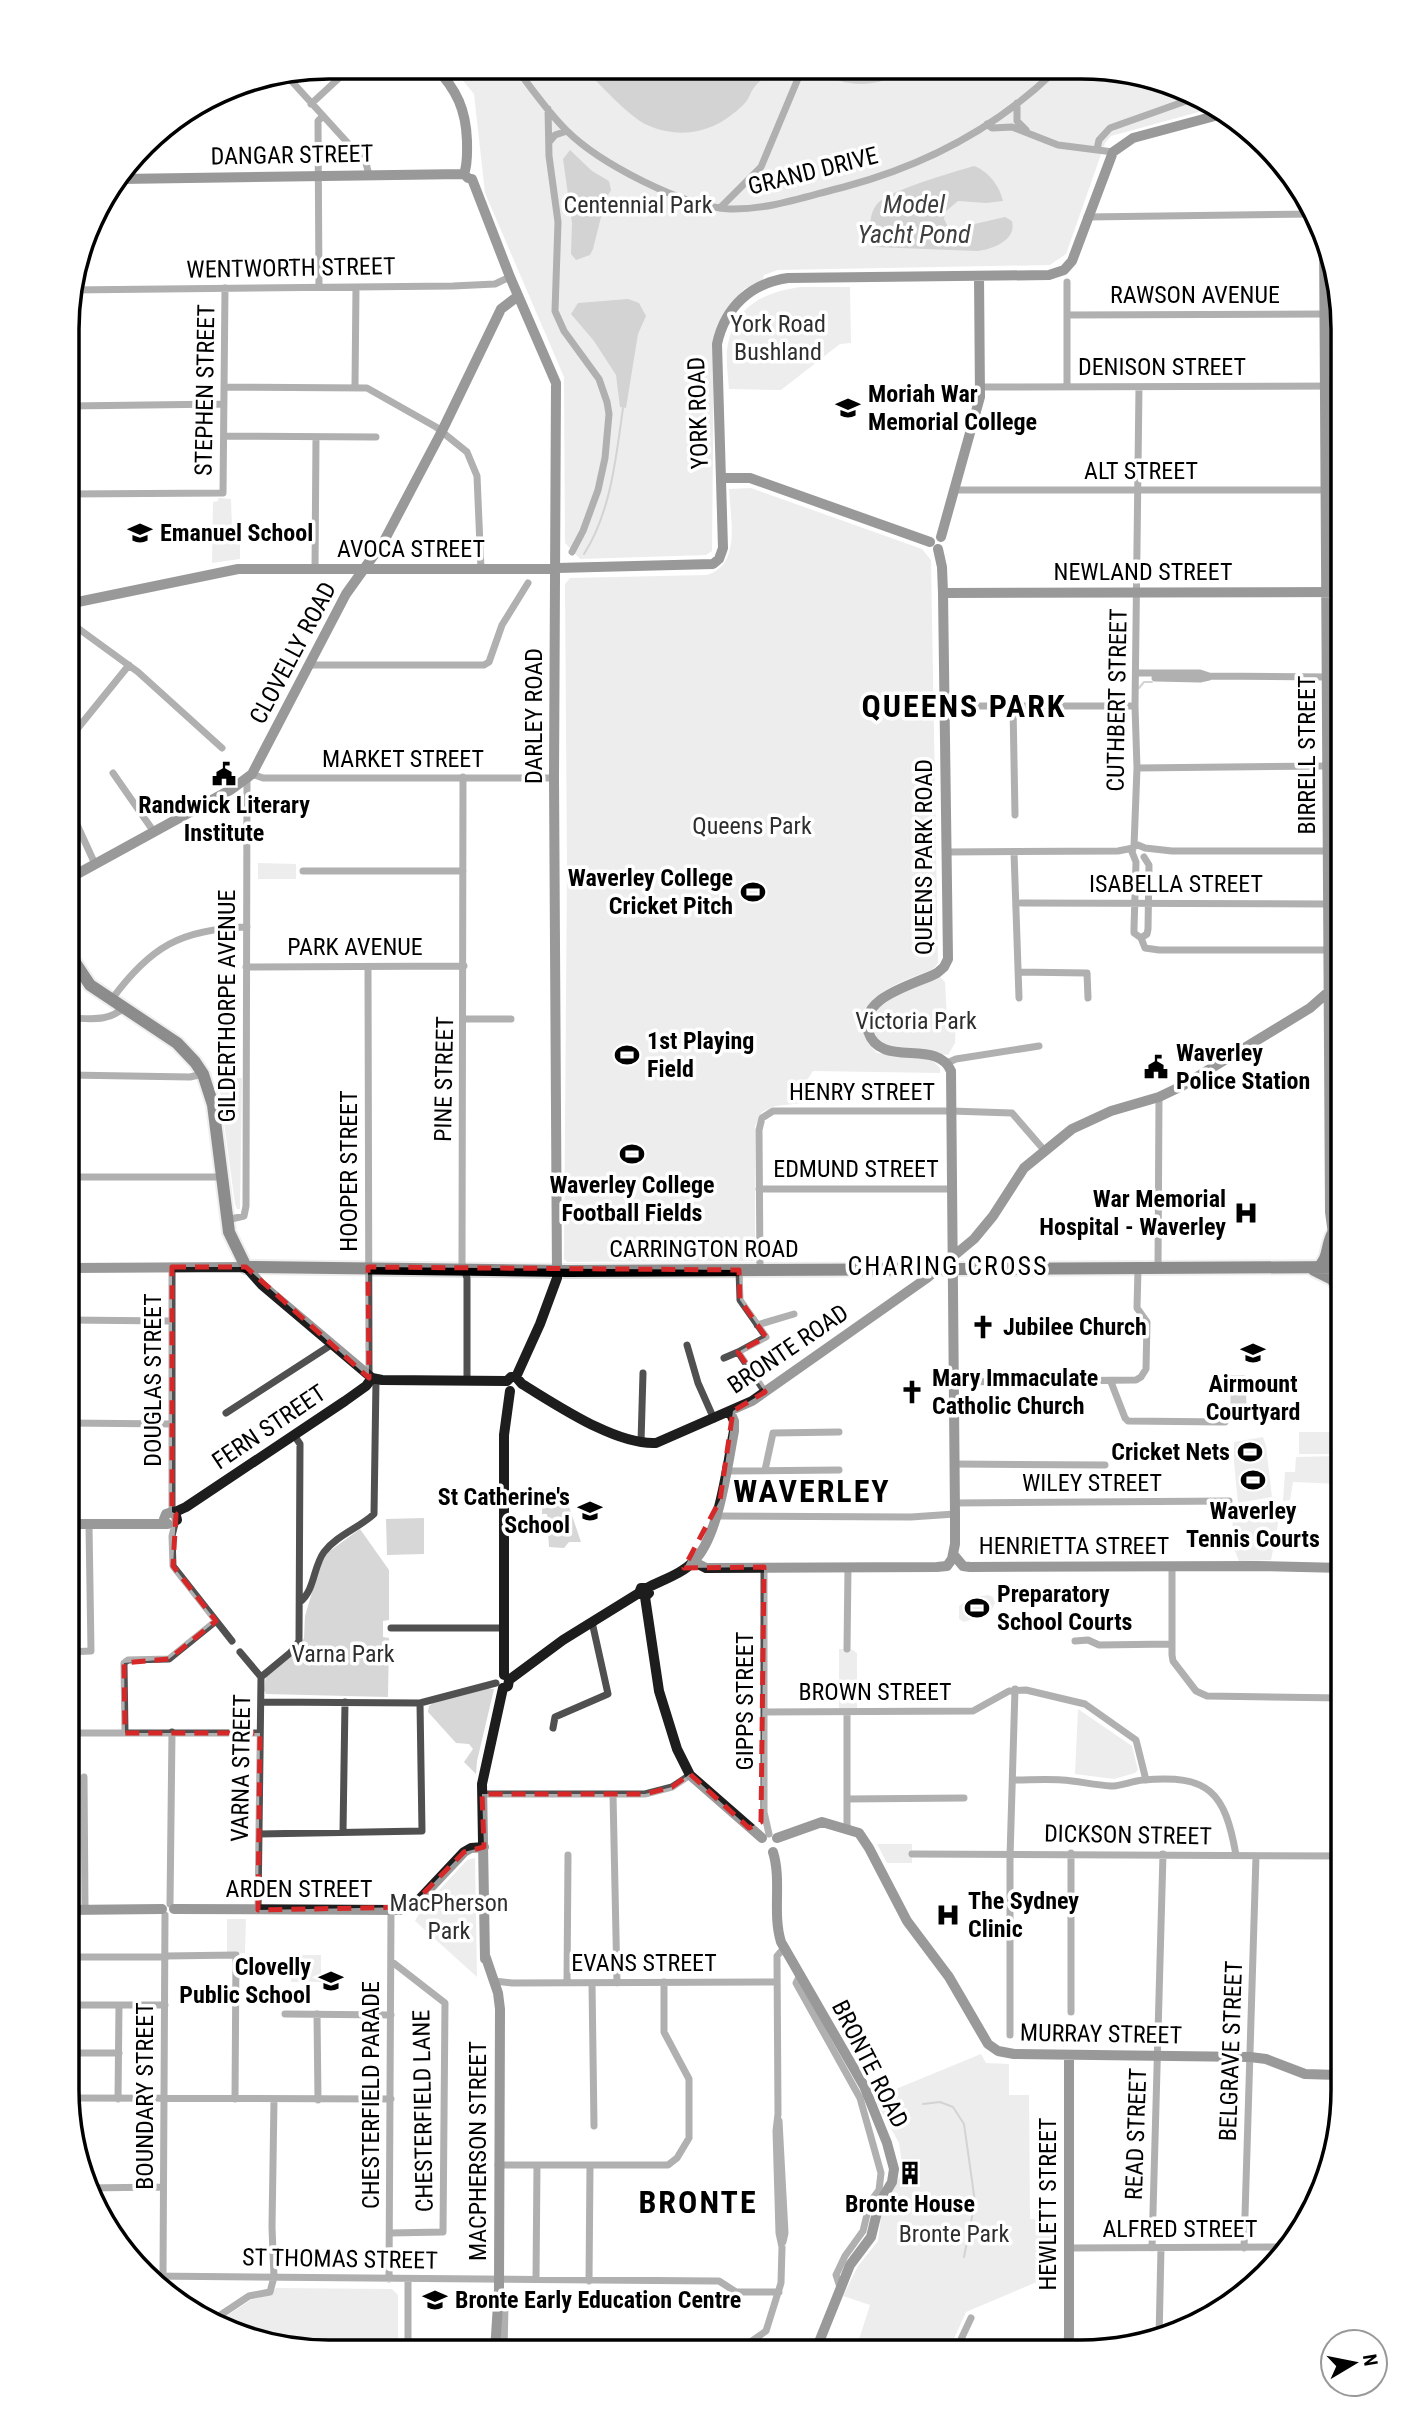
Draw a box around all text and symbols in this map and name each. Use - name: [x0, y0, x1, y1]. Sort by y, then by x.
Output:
- street label: DANGAR STREET: [210, 140, 374, 170]
- street label: GRAND DRIVE: [745, 141, 881, 201]
- water label: Model Yacht Pond: [858, 189, 971, 249]
- park label: Centennial Park: [564, 191, 713, 219]
- street label: WENTWORTH STREET: [186, 252, 396, 284]
- street label: RAWSON AVENUE: [1110, 281, 1280, 309]
- street label: STEPHEN STREET: [190, 304, 220, 476]
- park label: York Road Bushland: [730, 310, 826, 366]
- street label: DENISON STREET: [1078, 353, 1246, 381]
- street label: YORK ROAD: [682, 356, 714, 470]
- place label: Moriah War Memorial College: [868, 380, 1037, 436]
- school or university icon: Moriah War Memorial College: [834, 394, 862, 422]
- street label: ALT STREET: [1084, 457, 1198, 485]
- school or university icon: Emanuel School: [126, 519, 154, 547]
- place label: Emanuel School: [160, 519, 313, 547]
- street label: AVOCA STREET: [337, 535, 485, 563]
- street label: NEWLAND STREET: [1054, 558, 1232, 586]
- street label: CLOVELLY ROAD: [244, 577, 342, 729]
- street label: CUTHBERT STREET: [1101, 608, 1133, 792]
- street label: DARLEY ROAD: [520, 648, 548, 784]
- street label: BIRRELL STREET: [1293, 675, 1321, 835]
- district label: QUEENS PARK: [861, 687, 1067, 725]
- street label: MARKET STREET: [322, 745, 484, 773]
- street label: QUEENS PARK ROAD: [910, 759, 938, 955]
- public building icon: Randwick Literary Institute: [210, 760, 238, 788]
- place label: Randwick Literary Institute: [138, 791, 310, 847]
- park label: Queens Park: [692, 812, 812, 840]
- place label: Waverley College Cricket Pitch: [568, 864, 733, 920]
- street label: ISABELLA STREET: [1089, 870, 1263, 898]
- sports icon: Waverley College Cricket Pitch: [739, 878, 767, 906]
- street label: GILDERTHORPE AVENUE: [213, 890, 241, 1122]
- street label: PARK AVENUE: [287, 933, 423, 961]
- park label: Victoria Park: [855, 1007, 977, 1035]
- street label: PINE STREET: [429, 1016, 459, 1142]
- place label: 1st Playing Field: [647, 1027, 754, 1083]
- place label: Waverley Police Station: [1176, 1039, 1310, 1095]
- sports icon: 1st Playing Field: [613, 1041, 641, 1069]
- public building icon: Waverley Police Station: [1142, 1053, 1170, 1081]
- street label: HENRY STREET: [789, 1078, 935, 1106]
- street label: HOOPER STREET: [335, 1090, 363, 1252]
- sports icon: Waverley College Football Fields: [618, 1140, 646, 1168]
- street label: EDMUND STREET: [773, 1155, 939, 1183]
- place label: Waverley College Football Fields: [549, 1171, 715, 1227]
- place label: War Memorial Hospital - Waverley: [1039, 1185, 1226, 1241]
- hospital icon: War Memorial Hospital - Waverley: [1232, 1199, 1260, 1227]
- street label: CARRINGTON ROAD: [609, 1235, 799, 1263]
- district label: CHARING CROSS: [848, 1251, 1048, 1281]
- street label: DOUGLAS STREET: [139, 1293, 167, 1467]
- street label: BRONTE ROAD: [722, 1298, 854, 1400]
- church icon: Jubilee Church: [969, 1313, 997, 1341]
- place label: Jubilee Church: [1003, 1313, 1147, 1341]
- school or university icon: Airmount Courtyard: [1239, 1339, 1267, 1367]
- place label: Mary Immaculate Catholic Church: [932, 1364, 1098, 1420]
- place label: Airmount Courtyard: [1206, 1370, 1300, 1426]
- church icon: Mary Immaculate Catholic Church: [898, 1378, 926, 1406]
- street label: FERN STREET: [207, 1379, 331, 1475]
- place label: Cricket Nets: [1111, 1438, 1230, 1466]
- sports icon: Cricket Nets: [1236, 1438, 1264, 1466]
- sports icon: Waverley Tennis Courts: [1239, 1466, 1267, 1494]
- street label: WILEY STREET: [1022, 1469, 1162, 1497]
- district label: WAVERLEY: [733, 1472, 891, 1510]
- place label: St Catherine's School: [438, 1483, 570, 1539]
- school or university icon: St Catherine's School: [576, 1497, 604, 1525]
- place label: Waverley Tennis Courts: [1186, 1497, 1320, 1553]
- street label: HENRIETTA STREET: [979, 1532, 1169, 1560]
- place label: Preparatory School Courts: [997, 1580, 1133, 1636]
- sports icon: Preparatory School Courts: [963, 1594, 991, 1622]
- street label: GIPPS STREET: [731, 1632, 759, 1771]
- park label: Varna Park: [291, 1640, 395, 1668]
- street label: BROWN STREET: [798, 1678, 952, 1706]
- street label: VARNA STREET: [226, 1694, 256, 1842]
- street label: DICKSON STREET: [1044, 1820, 1212, 1850]
- street label: ARDEN STREET: [226, 1875, 372, 1903]
- place label: The Sydney Clinic: [968, 1887, 1079, 1943]
- park label: MacPherson Park: [390, 1889, 508, 1945]
- hospital icon: The Sydney Clinic: [934, 1901, 962, 1929]
- street label: EVANS STREET: [571, 1949, 717, 1977]
- place label: Clovelly Public School: [179, 1953, 311, 2009]
- street label: BELGRAVE STREET: [1214, 1960, 1248, 2142]
- school or university icon: Clovelly Public School: [317, 1967, 345, 1995]
- street label: CHESTERFIELD PARADE: [357, 1981, 385, 2209]
- street label: BRONTE ROAD: [826, 1996, 914, 2132]
- street label: BOUNDARY STREET: [131, 2002, 159, 2190]
- street label: CHESTERFIELD LANE: [407, 2010, 439, 2212]
- street label: MURRAY STREET: [1020, 2019, 1182, 2049]
- street label: MACPHERSON STREET: [464, 2041, 492, 2261]
- street label: READ STREET: [1120, 2068, 1152, 2200]
- street label: HEWLETT STREET: [1034, 2117, 1062, 2291]
- building icon: Bronte House: [896, 2159, 924, 2187]
- district label: BRONTE: [638, 2183, 758, 2221]
- place label: Bronte House: [845, 2190, 975, 2218]
- street label: ALFRED STREET: [1103, 2215, 1257, 2243]
- park label: Bronte Park: [899, 2220, 1009, 2248]
- street label: ST THOMAS STREET: [242, 2243, 438, 2275]
- school or university icon: Bronte Early Education Centre: [421, 2286, 449, 2314]
- place label: Bronte Early Education Centre: [455, 2286, 741, 2314]
- north arrow: [1319, 2328, 1389, 2398]
- text: N: [1358, 2352, 1383, 2368]

